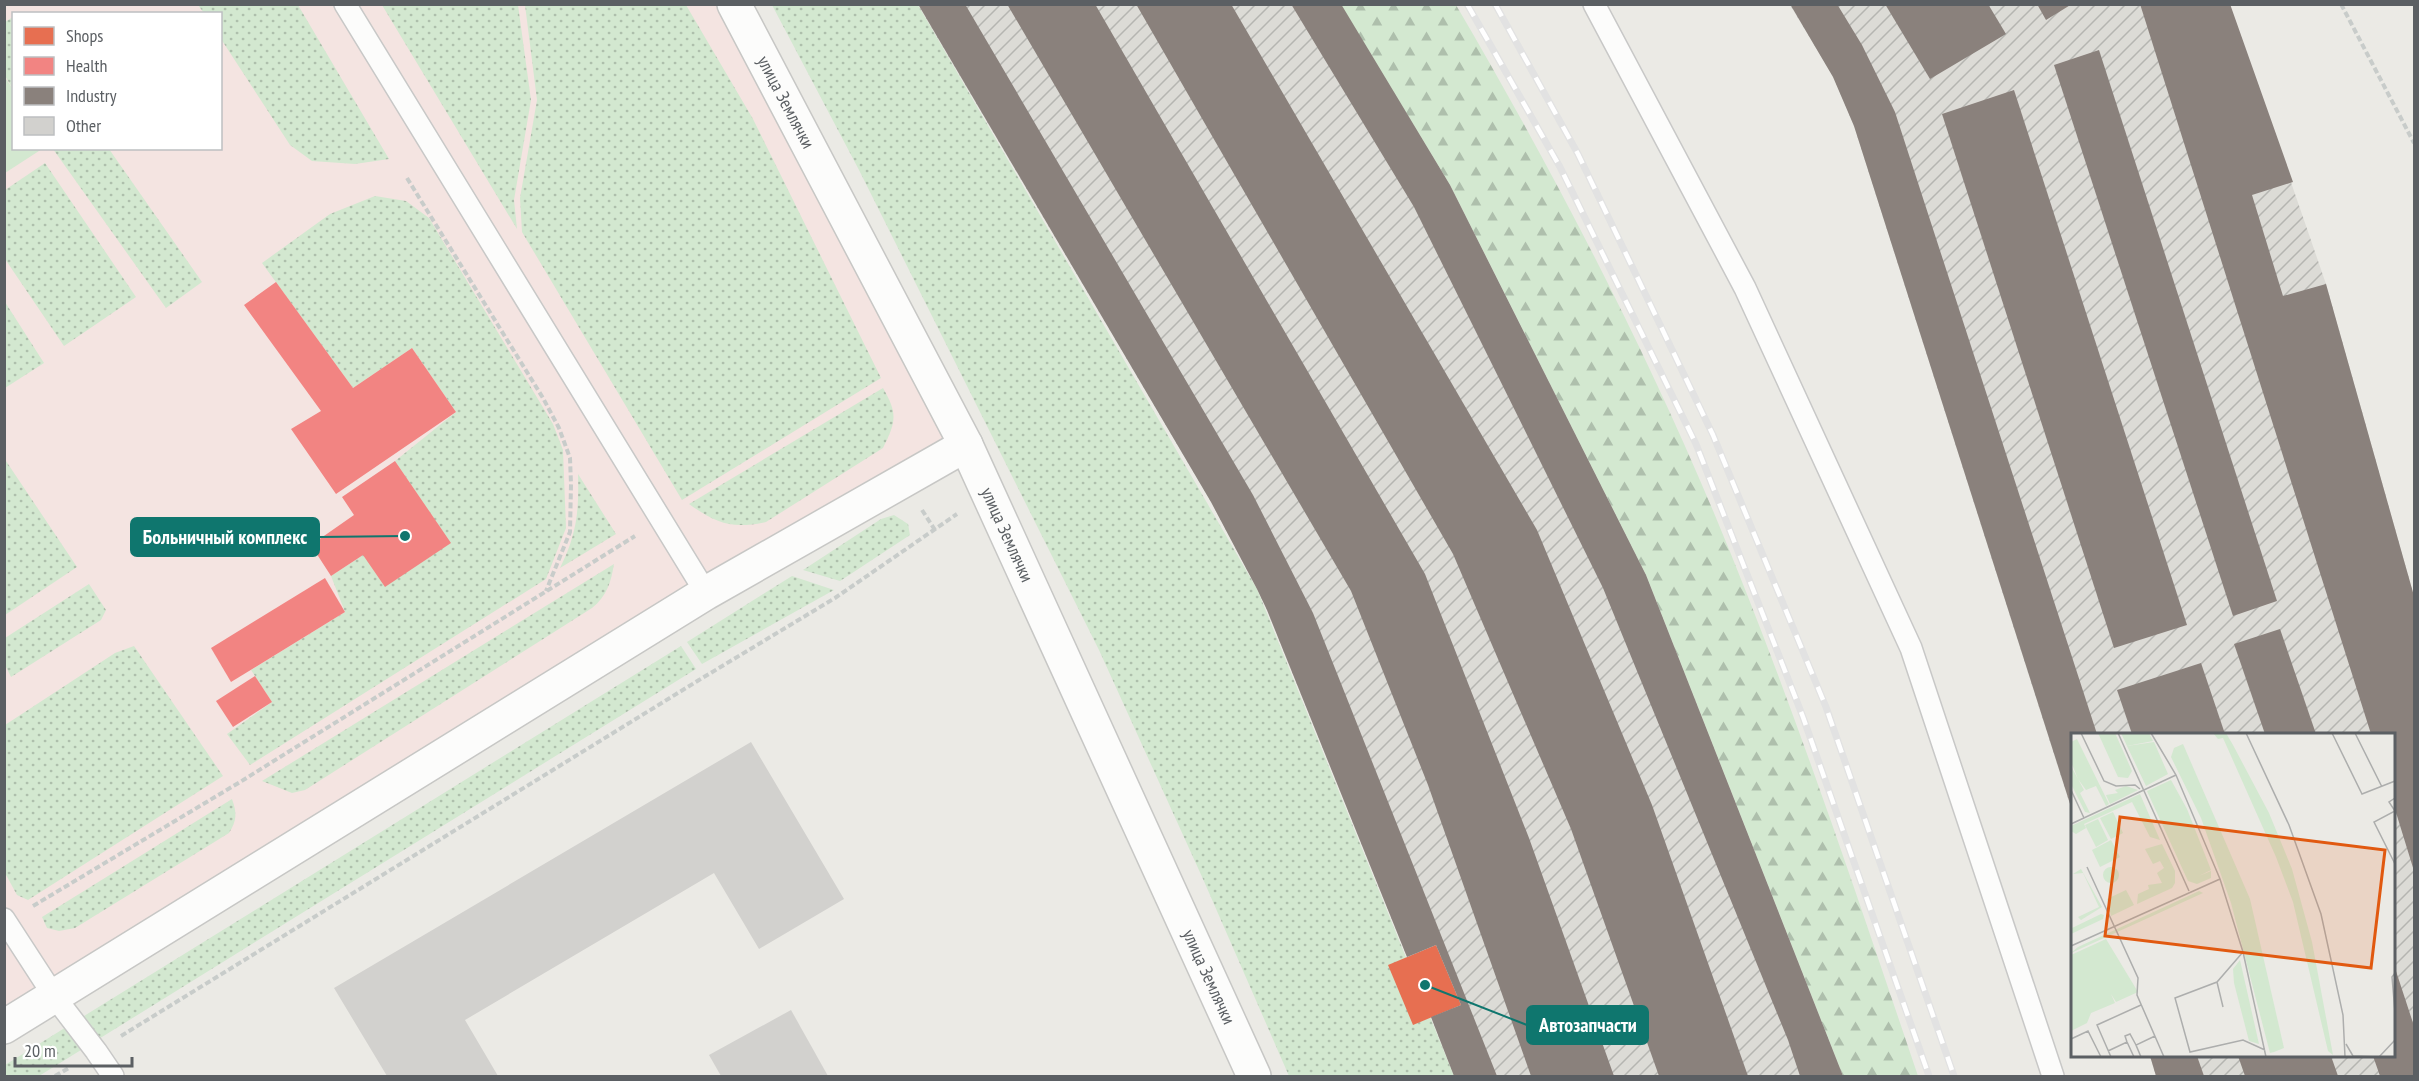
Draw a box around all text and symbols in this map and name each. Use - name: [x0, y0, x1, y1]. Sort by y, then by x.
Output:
- legend: [12, 12, 222, 150]
- text: Shops: [66, 24, 103, 47]
- street label: улица Землячки: [752, 52, 820, 152]
- text: Health: [66, 54, 107, 77]
- text: Industry: [66, 84, 117, 107]
- text: Other: [66, 114, 101, 137]
- street label: улица Землячки: [976, 484, 1039, 586]
- callout: Больничный комплекс: [131, 518, 319, 556]
- text: Больничный комплекс: [143, 524, 307, 550]
- inset map: [2071, 733, 2395, 1057]
- street label: улица Землячки: [1178, 926, 1241, 1028]
- callout: Автозапчасти: [1527, 1006, 1648, 1044]
- text: Автозапчасти: [1538, 1012, 1637, 1038]
- scale bar: [15, 1030, 132, 1068]
- text: 20 m: [24, 1039, 56, 1062]

